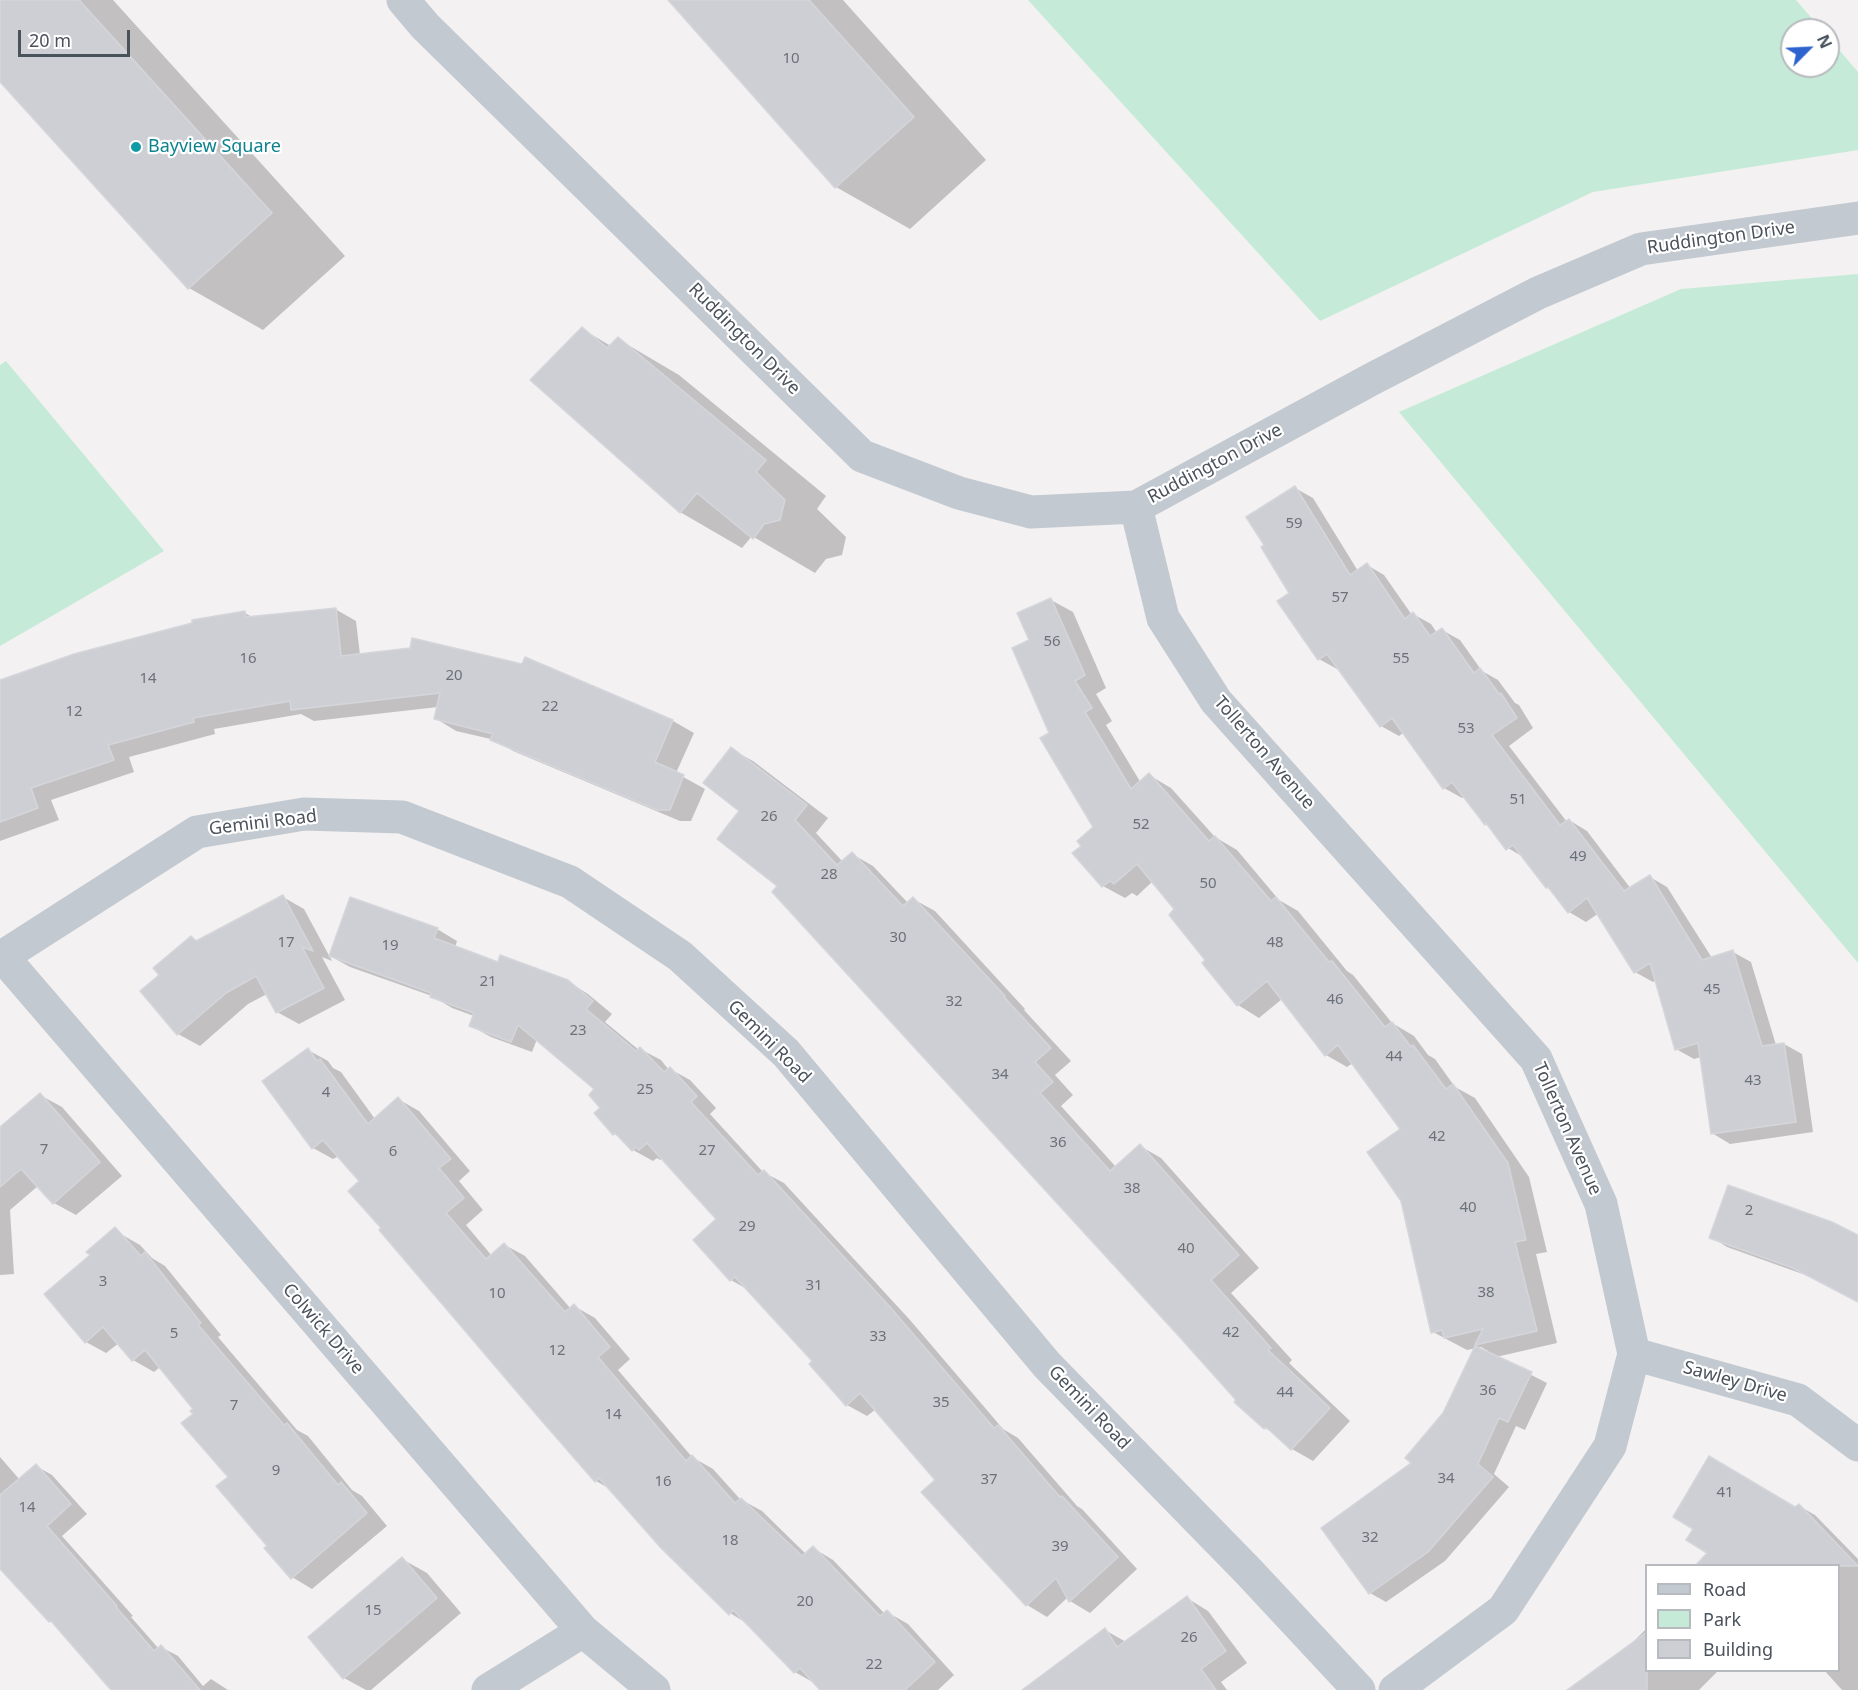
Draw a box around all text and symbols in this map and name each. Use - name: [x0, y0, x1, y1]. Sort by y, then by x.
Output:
- scale bar: [21, 18, 134, 56]
- north arrow: [1780, 18, 1840, 78]
- text: 20 m: [29, 28, 71, 52]
- text: N: [1812, 31, 1837, 52]
- house number: 10: [782, 50, 800, 68]
- place label: Bayview Square: [148, 136, 281, 158]
- marker: Bayview Square: [129, 140, 143, 154]
- street label: Ruddington Drive: [1646, 217, 1796, 259]
- street label: Ruddington Drive: [684, 279, 804, 399]
- street label: Ruddington Drive: [1144, 419, 1286, 509]
- house number: 59: [1285, 515, 1303, 533]
- house number: 57: [1331, 589, 1349, 607]
- house number: 56: [1043, 633, 1061, 651]
- house number: 16: [239, 650, 257, 668]
- house number: 55: [1392, 650, 1410, 668]
- house number: 20: [445, 667, 463, 685]
- house number: 14: [139, 670, 157, 688]
- street label: Tollerton Avenue: [1209, 692, 1319, 814]
- house number: 22: [541, 698, 559, 716]
- house number: 12: [65, 703, 83, 721]
- house number: 53: [1457, 720, 1475, 738]
- house number: 51: [1509, 791, 1527, 809]
- street label: Gemini Road: [208, 806, 318, 840]
- house number: 26: [760, 808, 778, 826]
- house number: 52: [1132, 816, 1150, 834]
- house number: 49: [1569, 848, 1587, 866]
- house number: 28: [820, 866, 838, 884]
- house number: 50: [1199, 875, 1217, 893]
- house number: 30: [889, 929, 907, 947]
- house number: 17: [277, 934, 295, 952]
- house number: 48: [1266, 934, 1284, 952]
- house number: 19: [381, 937, 399, 955]
- house number: 21: [479, 973, 497, 991]
- house number: 45: [1703, 981, 1721, 999]
- house number: 46: [1326, 991, 1344, 1009]
- house number: 32: [945, 993, 963, 1011]
- street label: Gemini Road: [723, 996, 815, 1088]
- house number: 23: [569, 1022, 587, 1040]
- house number: 44: [1385, 1048, 1403, 1066]
- street label: Tollerton Avenue: [1528, 1059, 1606, 1199]
- house number: 34: [991, 1066, 1009, 1084]
- house number: 43: [1744, 1072, 1762, 1090]
- house number: 25: [636, 1081, 654, 1099]
- house number: 4: [322, 1084, 330, 1102]
- house number: 42: [1428, 1128, 1446, 1146]
- house number: 36: [1049, 1134, 1067, 1152]
- house number: 7: [40, 1141, 48, 1159]
- house number: 27: [698, 1142, 716, 1160]
- house number: 6: [389, 1143, 397, 1161]
- house number: 38: [1123, 1180, 1141, 1198]
- house number: 40: [1459, 1199, 1477, 1217]
- house number: 2: [1745, 1202, 1753, 1220]
- house number: 29: [738, 1218, 756, 1236]
- house number: 40: [1177, 1240, 1195, 1258]
- house number: 3: [99, 1273, 107, 1291]
- house number: 31: [805, 1277, 823, 1295]
- street label: Colwick Drive: [278, 1279, 368, 1379]
- house number: 38: [1477, 1284, 1495, 1302]
- house number: 10: [488, 1285, 506, 1303]
- house number: 42: [1222, 1324, 1240, 1342]
- house number: 5: [170, 1325, 178, 1343]
- house number: 33: [869, 1328, 887, 1346]
- house number: 12: [548, 1342, 566, 1360]
- street label: Sawley Drive: [1681, 1357, 1789, 1407]
- street label: Gemini Road: [1044, 1361, 1134, 1455]
- house number: 36: [1479, 1382, 1497, 1400]
- house number: 44: [1276, 1384, 1294, 1402]
- house number: 35: [932, 1394, 950, 1412]
- house number: 7: [230, 1397, 238, 1415]
- house number: 14: [604, 1406, 622, 1424]
- house number: 9: [272, 1462, 280, 1480]
- house number: 34: [1437, 1470, 1455, 1488]
- house number: 37: [980, 1471, 998, 1489]
- house number: 16: [654, 1473, 672, 1491]
- house number: 41: [1716, 1484, 1734, 1502]
- house number: 14: [18, 1499, 36, 1517]
- house number: 32: [1361, 1529, 1379, 1547]
- house number: 18: [721, 1532, 739, 1550]
- house number: 39: [1051, 1538, 1069, 1556]
- legend: [1645, 1564, 1840, 1672]
- text: Road: [1703, 1577, 1746, 1601]
- house number: 20: [796, 1593, 814, 1611]
- house number: 15: [364, 1602, 382, 1620]
- text: Park: [1703, 1607, 1741, 1631]
- house number: 26: [1180, 1629, 1198, 1647]
- text: Building: [1703, 1637, 1773, 1661]
- house number: 22: [865, 1656, 883, 1674]

